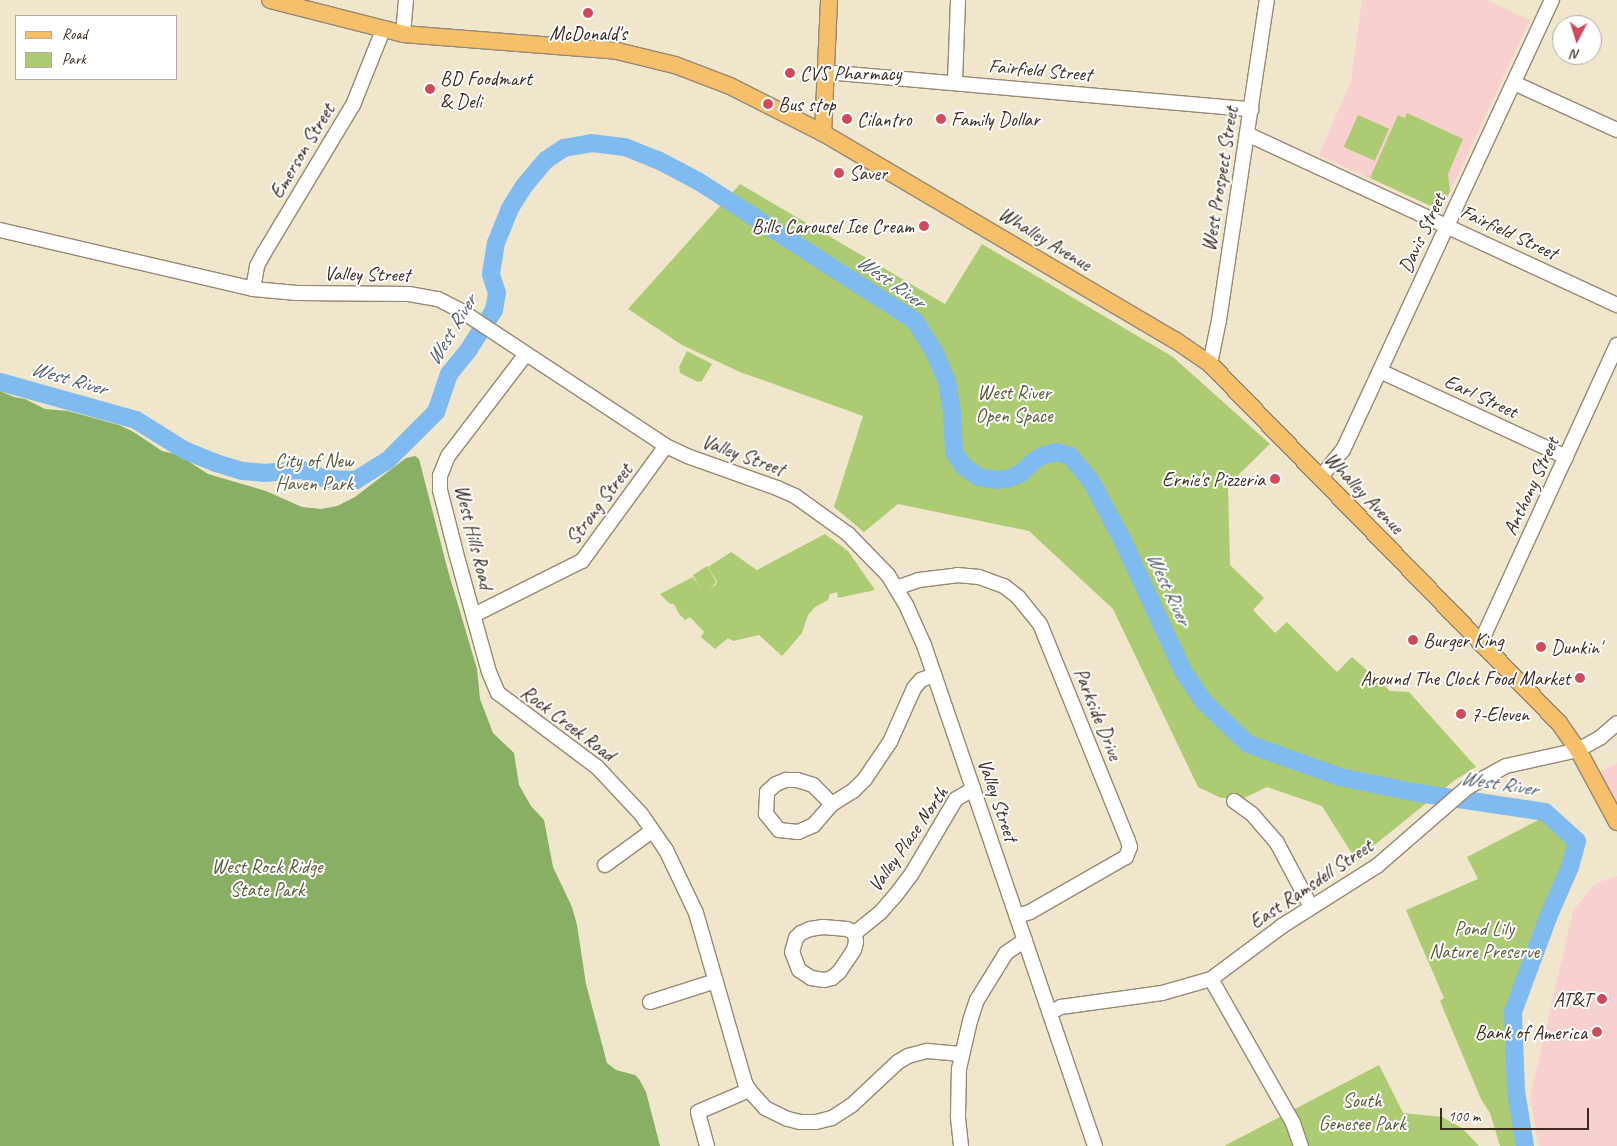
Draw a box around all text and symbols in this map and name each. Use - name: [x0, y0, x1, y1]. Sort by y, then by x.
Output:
- marker: McDonald's: [582, 7, 594, 19]
- legend: [15, 15, 178, 80]
- north arrow: [1552, 15, 1602, 65]
- place label: McDonald's: [549, 21, 627, 45]
- text: Road: [62, 25, 87, 44]
- text: N: [1571, 46, 1581, 63]
- text: Park: [62, 50, 86, 69]
- street label: Fairfield Street: [987, 54, 1093, 86]
- place label: CVS Pharmacy: [800, 61, 901, 85]
- place label: BD Foodmart & Deli: [440, 66, 532, 113]
- marker: CVS Pharmacy: [784, 67, 796, 79]
- marker: BD Foodmart & Deli: [424, 83, 436, 95]
- place label: Bus stop: [778, 92, 836, 116]
- marker: Bus stop: [762, 98, 774, 110]
- street label: Emerson Street: [264, 99, 340, 203]
- street label: West Prospect Street: [1197, 105, 1243, 253]
- place label: Cilantro: [857, 107, 911, 131]
- place label: Family Dollar: [951, 107, 1039, 131]
- marker: Cilantro: [841, 113, 853, 125]
- marker: Family Dollar: [935, 113, 947, 125]
- place label: Saver: [849, 161, 887, 185]
- marker: Saver: [833, 167, 845, 179]
- street label: Davis Street: [1393, 189, 1451, 277]
- street label: Fairfield Street: [1457, 199, 1561, 265]
- street label: Whalley Avenue: [994, 202, 1096, 276]
- place label: Bills Carousel Ice Cream: [750, 214, 914, 238]
- marker: Bills Carousel Ice Cream: [918, 220, 930, 232]
- water label: West River: [852, 248, 930, 314]
- street label: Valley Street: [324, 261, 410, 287]
- water label: West River: [420, 290, 482, 370]
- water label: West River: [28, 355, 110, 401]
- street label: Earl Street: [1440, 369, 1522, 423]
- park label: West River Open Space: [975, 381, 1053, 428]
- street label: Valley Street: [698, 429, 788, 481]
- street label: Anthony Street: [1498, 433, 1564, 539]
- street label: Whalley Avenue: [1319, 447, 1409, 539]
- park label: City of New Haven Park: [275, 448, 353, 495]
- street label: Strong Street: [561, 459, 637, 549]
- place label: Ernie's Pizzeria: [1162, 467, 1265, 491]
- marker: Ernie's Pizzeria: [1269, 473, 1281, 485]
- street label: West Hills Road: [449, 482, 499, 592]
- water label: West River: [1141, 547, 1197, 629]
- place label: Burger King: [1423, 628, 1504, 652]
- marker: Burger King: [1407, 634, 1419, 646]
- place label: Dunkin': [1551, 635, 1601, 659]
- marker: Dunkin': [1535, 641, 1547, 653]
- street label: Parkside Drive: [1069, 664, 1127, 764]
- place label: Around The Clock Food Market: [1361, 666, 1570, 690]
- marker: Around The Clock Food Market: [1574, 672, 1586, 684]
- street label: Rock Creek Road: [516, 680, 620, 766]
- place label: 7-Eleven: [1471, 702, 1529, 726]
- marker: 7-Eleven: [1455, 708, 1467, 720]
- street label: Valley Street: [973, 755, 1023, 845]
- water label: West River: [1458, 764, 1540, 802]
- street label: Valley Place North: [863, 781, 953, 897]
- street label: East Ramsdell Street: [1244, 834, 1378, 934]
- park label: West Rock Ridge State Park: [211, 855, 323, 902]
- park label: Pond Lily Nature Preserve: [1429, 917, 1539, 964]
- place label: AT&T: [1553, 987, 1592, 1011]
- marker: AT&T: [1596, 993, 1608, 1005]
- place label: Bank of America: [1475, 1020, 1587, 1044]
- marker: Bank of America: [1591, 1026, 1603, 1038]
- park label: South Genesee Park: [1318, 1088, 1406, 1135]
- scale bar: [1442, 1098, 1591, 1130]
- text: 100 m: [1448, 1107, 1480, 1126]

